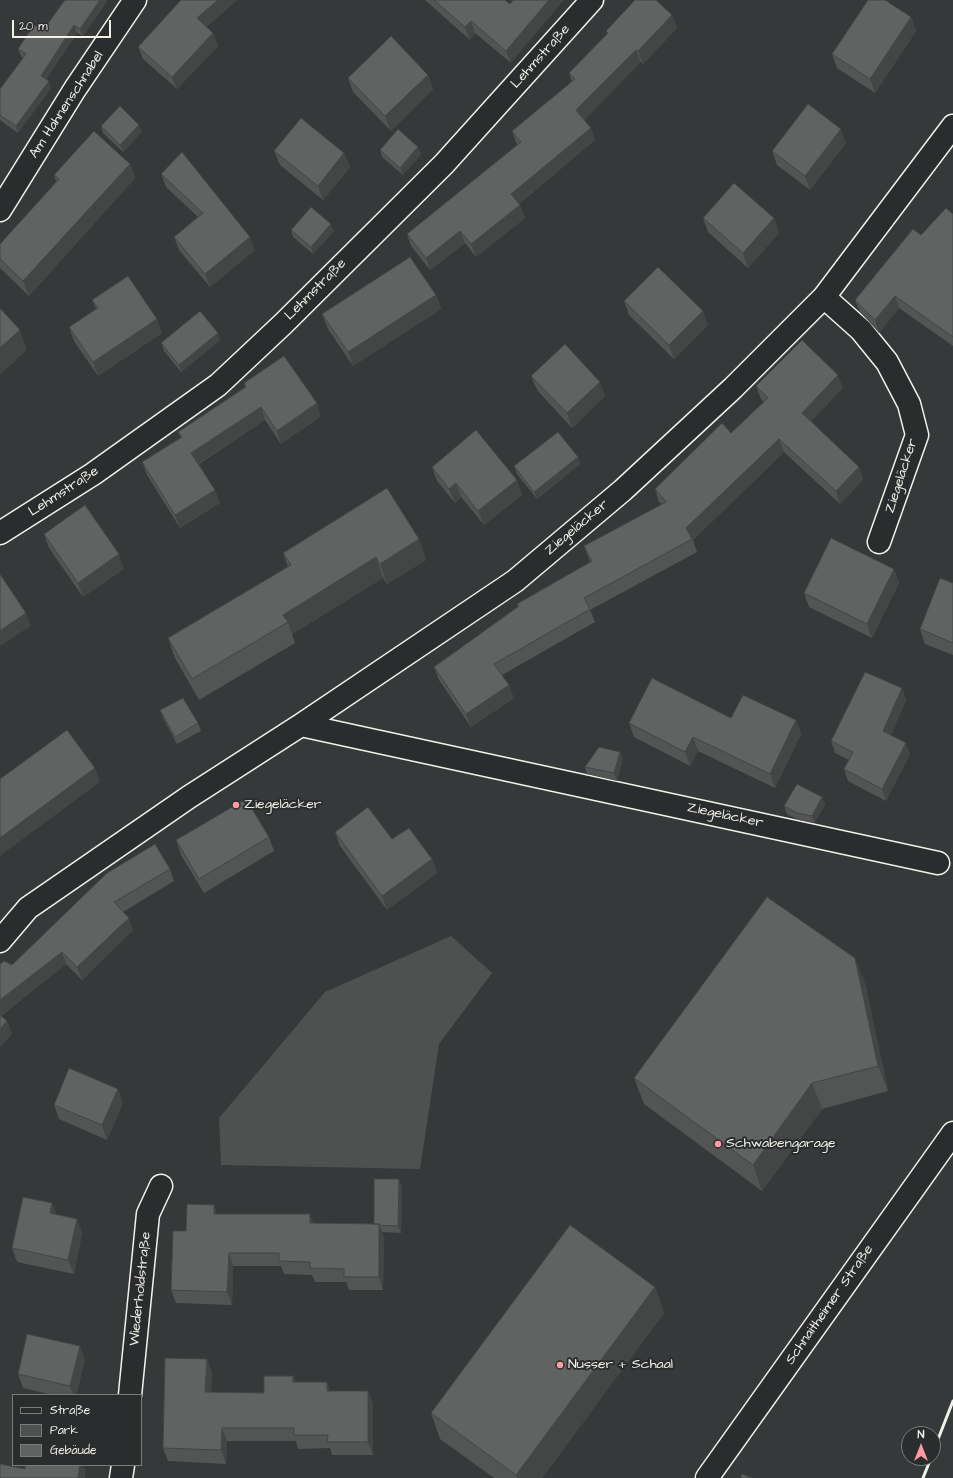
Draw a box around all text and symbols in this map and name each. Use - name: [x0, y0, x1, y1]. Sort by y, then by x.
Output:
- scale bar: [14, 12, 113, 38]
- text: 20 m: [19, 18, 48, 35]
- street label: Lehmstraße: [508, 22, 574, 92]
- street label: Am Hahnenschnabel: [26, 48, 108, 162]
- street label: Lehmstraße: [282, 256, 350, 324]
- street label: Ziegeläcker: [882, 437, 922, 515]
- street label: Lehmstraße: [26, 463, 102, 521]
- street label: Ziegeläcker: [542, 497, 612, 559]
- place label: Ziegeläcker: [244, 797, 322, 813]
- marker: Ziegeläcker: [231, 800, 241, 810]
- street label: Ziegeläcker: [685, 800, 765, 832]
- place label: Schwabengarage: [726, 1136, 836, 1152]
- marker: Schwabengarage: [713, 1139, 723, 1149]
- street label: Wiederholdstraße: [127, 1231, 155, 1347]
- street label: Schnaitheimer Straße: [782, 1242, 878, 1368]
- place label: Nusser + Schaal: [568, 1357, 673, 1373]
- marker: Nusser + Schaal: [555, 1360, 565, 1370]
- legend: [12, 1394, 142, 1466]
- text: Straße: [50, 1402, 90, 1419]
- text: Park: [50, 1422, 78, 1439]
- north arrow: [901, 1426, 941, 1466]
- text: N: [918, 1427, 924, 1442]
- text: Gebäude: [50, 1442, 96, 1459]

